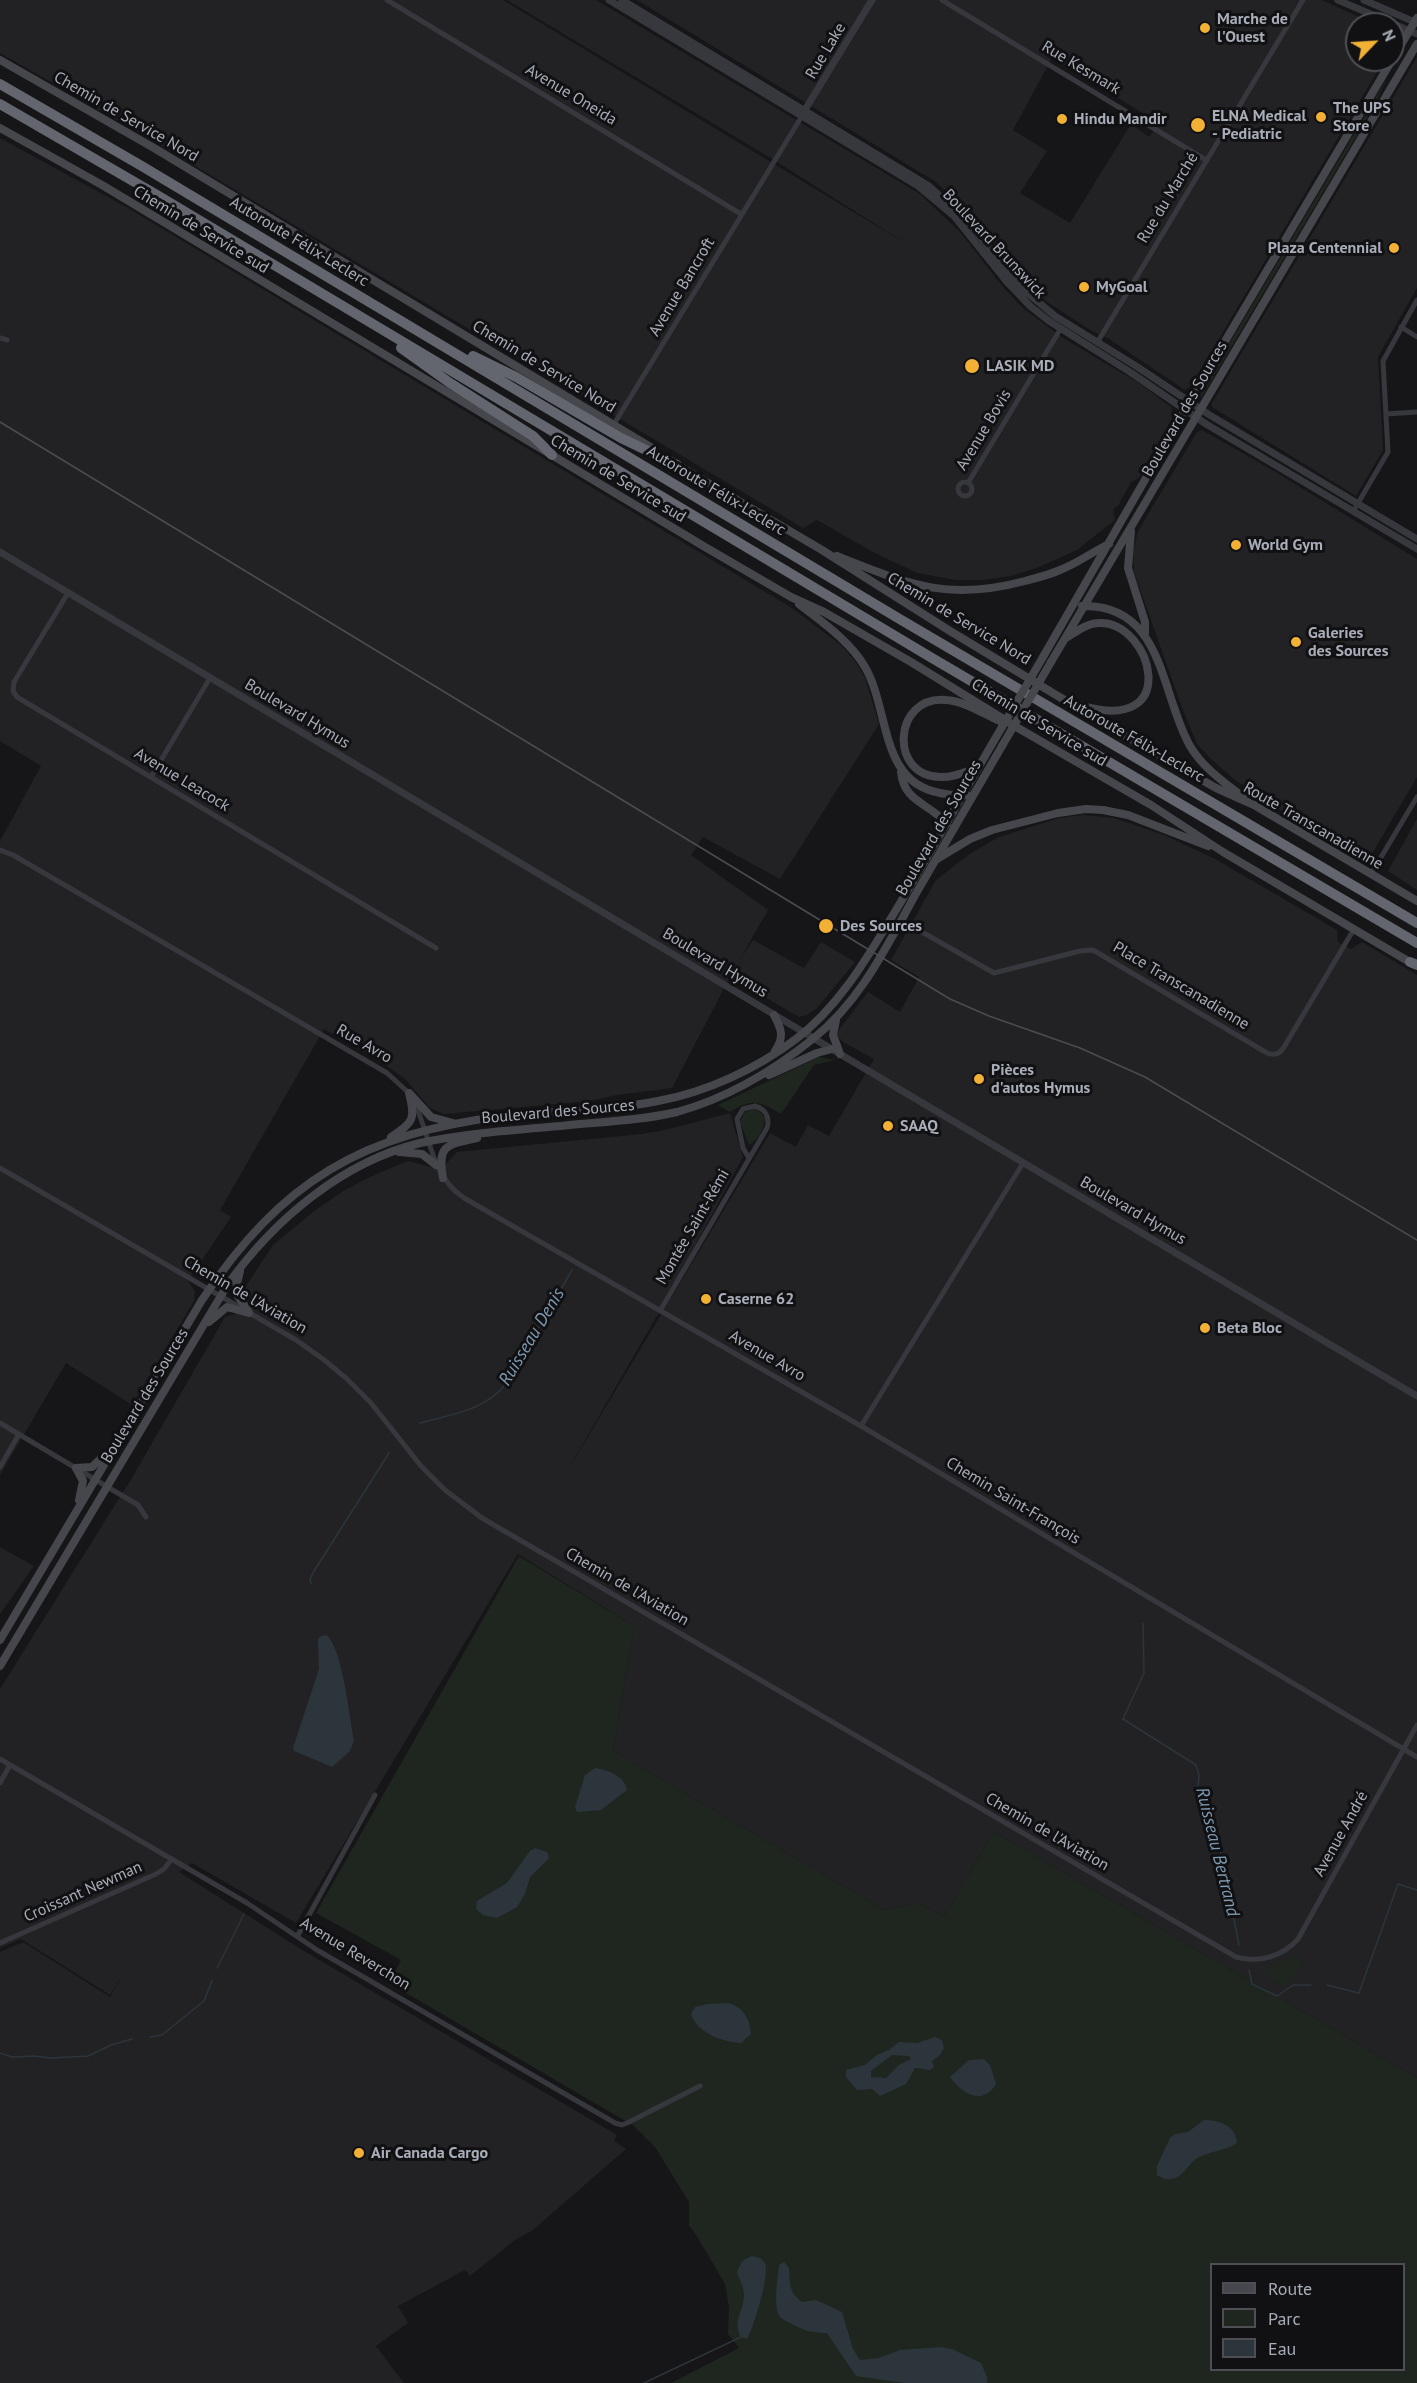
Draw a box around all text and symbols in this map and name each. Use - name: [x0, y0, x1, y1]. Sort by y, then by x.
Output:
- place label: Marche de l'Ouest: [1217, 9, 1288, 47]
- north arrow: [1345, 12, 1405, 72]
- street label: Rue Lake: [802, 20, 850, 82]
- marker: Marche de l'Ouest: [1198, 21, 1212, 35]
- text: N: [1378, 26, 1401, 44]
- street label: Rue Kesmark: [1038, 37, 1124, 99]
- street label: Avenue Oneida: [522, 60, 620, 130]
- street label: Chemin de Service Nord: [50, 68, 202, 166]
- place label: The UPS Store: [1333, 98, 1391, 136]
- place label: ELNA Medical - Pediatric: [1212, 106, 1306, 144]
- place label: Hindu Mandir: [1074, 109, 1167, 129]
- marker: The UPS Store: [1314, 110, 1328, 124]
- marker: Hindu Mandir: [1055, 112, 1069, 126]
- marker: ELNA Medical - Pediatric: [1189, 116, 1207, 134]
- street label: Rue du Marché: [1134, 149, 1202, 247]
- street label: Chemin de Service sud: [130, 182, 272, 278]
- street label: Boulevard Brunswick: [938, 185, 1050, 303]
- street label: Autoroute Félix-Leclerc: [226, 193, 372, 291]
- street label: Avenue Bancroft: [645, 234, 719, 340]
- place label: Plaza Centennial: [1268, 238, 1382, 258]
- marker: Plaza Centennial: [1387, 241, 1401, 255]
- place label: MyGoal: [1096, 277, 1147, 297]
- marker: MyGoal: [1077, 280, 1091, 294]
- street label: Chemin de Service Nord: [469, 317, 619, 417]
- street label: Boulevard des Sources: [1138, 338, 1232, 480]
- place label: LASIK MD: [986, 356, 1054, 376]
- marker: LASIK MD: [963, 357, 981, 375]
- street label: Avenue Bovis: [952, 386, 1016, 474]
- street label: Chemin de Service sud: [547, 431, 689, 527]
- street label: Autoroute Félix-Leclerc: [643, 442, 789, 540]
- place label: World Gym: [1248, 535, 1323, 555]
- marker: World Gym: [1229, 538, 1243, 552]
- street label: Chemin de Service Nord: [884, 569, 1034, 669]
- place label: Galeries des Sources: [1308, 623, 1388, 661]
- marker: Galeries des Sources: [1289, 635, 1303, 649]
- street label: Boulevard Hymus: [241, 675, 353, 753]
- street label: Chemin de Service sud: [968, 675, 1110, 771]
- street label: Autoroute Félix-Leclerc: [1060, 691, 1208, 787]
- street label: Avenue Leacock: [131, 744, 233, 816]
- street label: Boulevard des Sources: [892, 757, 986, 899]
- street label: Route Transcanadienne: [1240, 778, 1386, 874]
- place label: Des Sources: [840, 916, 922, 936]
- marker: Des Sources: [817, 917, 835, 935]
- street label: Boulevard Hymus: [659, 924, 771, 1002]
- street label: Place Transcanadienne: [1109, 938, 1253, 1034]
- street label: Rue Avro: [333, 1020, 395, 1068]
- place label: Pièces d'autos Hymus: [991, 1060, 1090, 1098]
- marker: Pièces d'autos Hymus: [972, 1072, 986, 1086]
- street label: Boulevard des Sources: [481, 1096, 635, 1128]
- place label: SAAQ: [900, 1116, 938, 1136]
- marker: SAAQ: [881, 1119, 895, 1133]
- street label: Montée Saint-Rémi: [652, 1166, 734, 1288]
- street label: Boulevard Hymus: [1076, 1173, 1190, 1249]
- street label: Chemin de l'Aviation: [180, 1252, 310, 1338]
- water label: Ruisseau Denis: [494, 1284, 570, 1390]
- place label: Caserne 62: [718, 1289, 794, 1309]
- marker: Caserne 62: [699, 1292, 713, 1306]
- place label: Beta Bloc: [1217, 1318, 1282, 1338]
- marker: Beta Bloc: [1198, 1321, 1212, 1335]
- street label: Boulevard des Sources: [97, 1325, 193, 1467]
- street label: Avenue Avro: [725, 1326, 809, 1386]
- street label: Chemin Saint-François: [942, 1453, 1084, 1549]
- street label: Chemin de l'Aviation: [562, 1544, 692, 1630]
- water label: Ruisseau Bertrand: [1191, 1785, 1243, 1919]
- street label: Avenue André: [1310, 1788, 1372, 1880]
- street label: Chemin de l'Aviation: [982, 1789, 1112, 1875]
- street label: Croissant Newman: [21, 1857, 145, 1927]
- street label: Avenue Reverchon: [296, 1914, 414, 1994]
- place label: Air Canada Cargo: [371, 2143, 488, 2163]
- marker: Air Canada Cargo: [352, 2146, 366, 2160]
- legend: [1210, 2263, 1405, 2371]
- text: Route: [1268, 2277, 1312, 2300]
- text: Parc: [1268, 2307, 1301, 2330]
- text: Eau: [1268, 2337, 1296, 2360]

